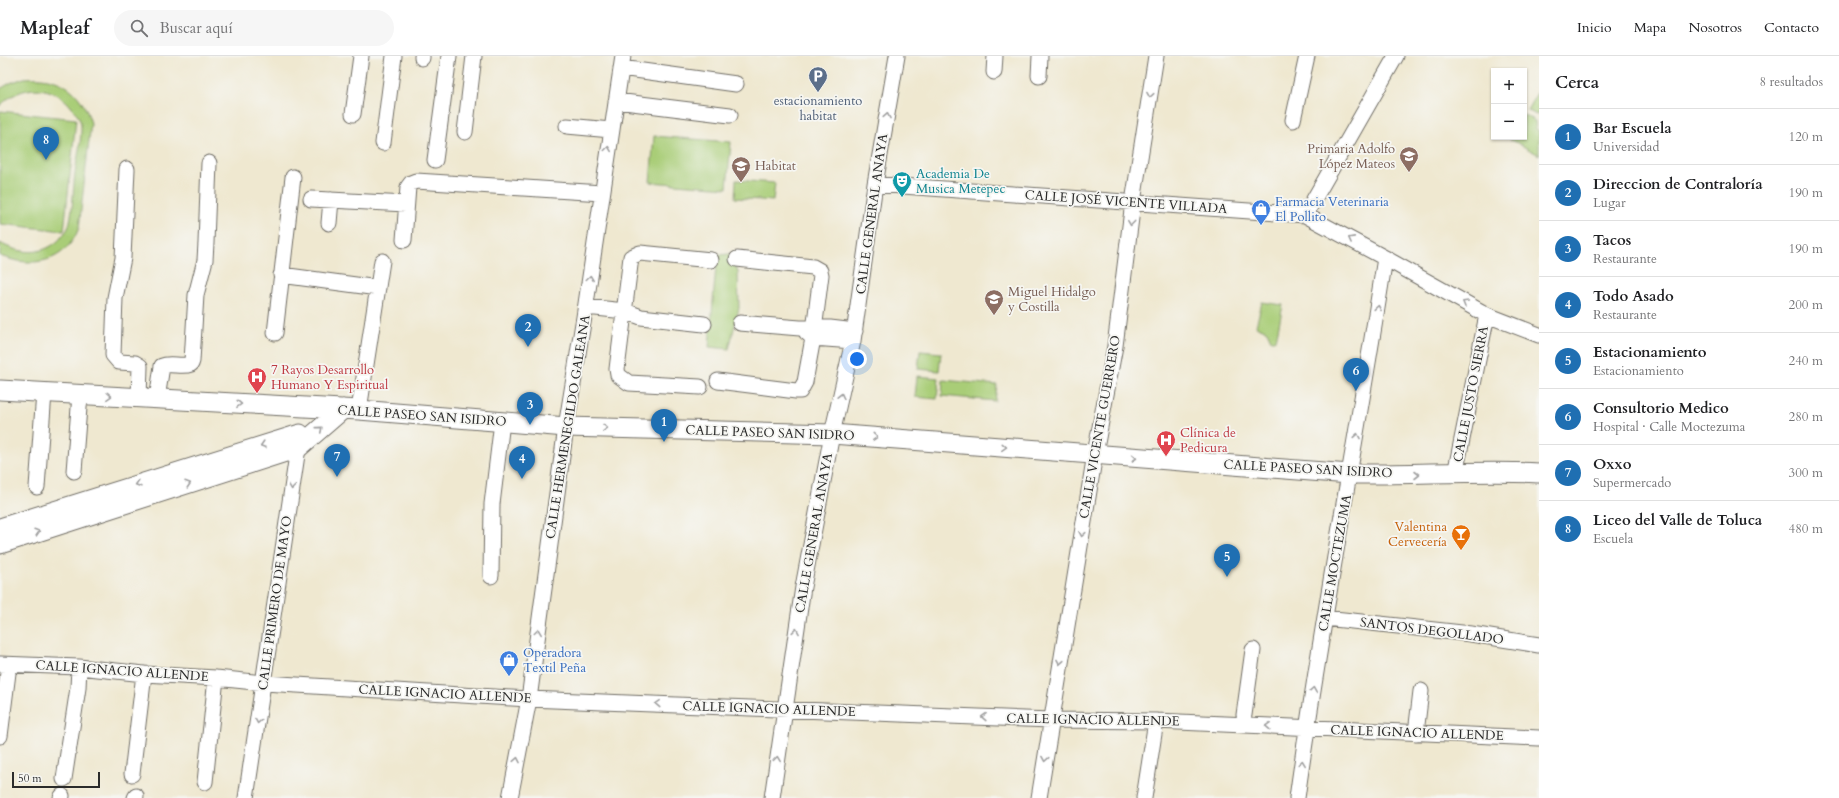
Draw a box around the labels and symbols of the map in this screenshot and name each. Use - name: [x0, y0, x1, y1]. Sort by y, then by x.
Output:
- parking icon: estacionamiento habitat: [807, 65, 829, 93]
- one-way arrow: [1146, 91, 1155, 98]
- place label: estacionamiento habitat: [774, 92, 862, 125]
- one-way arrow: [882, 112, 890, 119]
- pin: 8: [33, 127, 59, 160]
- street label: CALLE GENERAL ANAYA: [852, 132, 892, 295]
- place label: Primaria Adolfo López Mateos: [1307, 140, 1395, 173]
- school or university icon: Primaria Adolfo López Mateos: [1398, 145, 1420, 173]
- one-way arrow: [603, 146, 612, 152]
- school or university icon: Habitat: [730, 155, 752, 183]
- place label: Habitat: [755, 157, 796, 175]
- place label: Academia De Musica Metepec: [916, 165, 1005, 198]
- theatre icon: Academia De Musica Metepec: [891, 170, 913, 198]
- street label: CALLE JOSÉ VICENTE VILLADA: [1024, 186, 1229, 218]
- place label: Farmacia Veterinaria El Pollito: [1275, 193, 1389, 226]
- shop icon: Farmacia Veterinaria El Pollito: [1250, 198, 1272, 226]
- one-way arrow: [1127, 220, 1136, 226]
- one-way arrow: [1348, 237, 1355, 244]
- one-way arrow: [585, 275, 594, 281]
- place label: Miguel Hidalgo y Costilla: [1007, 283, 1096, 316]
- school or university icon: Miguel Hidalgo y Costilla: [983, 288, 1005, 316]
- one-way arrow: [1462, 300, 1469, 307]
- one-way arrow: [1373, 304, 1382, 311]
- street label: CALLE HERMENEGILDO GALEANA: [541, 313, 595, 540]
- pin: 2: [515, 314, 541, 347]
- street label: CALLE JUSTO SIERRA: [1449, 324, 1493, 464]
- street label: CALLE VICENTE GUERRERO: [1075, 334, 1125, 520]
- your location: [847, 349, 867, 369]
- pin: 6: [1343, 358, 1369, 391]
- place label: 7 Rayos Desarrollo Humano Y Espiritual: [271, 361, 389, 394]
- hospital icon: 7 Rayos Desarrollo Humano Y Espiritual: [246, 366, 268, 394]
- one-way arrow: [106, 392, 112, 401]
- pin: 3: [517, 392, 543, 425]
- one-way arrow: [836, 392, 844, 399]
- one-way arrow: [236, 399, 242, 408]
- street label: CALLE PASEO SAN ISIDRO: [337, 401, 507, 431]
- pin: 1: [651, 409, 677, 442]
- street label: CALLE PASEO SAN ISIDRO: [685, 421, 855, 445]
- one-way arrow: [602, 424, 608, 432]
- place label: Clínica de Pedicura: [1180, 424, 1236, 457]
- one-way arrow: [316, 426, 323, 433]
- hospital icon: Clínica de Pedicura: [1155, 429, 1177, 457]
- one-way arrow: [872, 432, 878, 441]
- one-way arrow: [1352, 433, 1360, 439]
- one-way arrow: [259, 440, 266, 449]
- one-way arrow: [1001, 443, 1007, 452]
- pin: 7: [324, 444, 350, 477]
- pin: 4: [509, 446, 535, 479]
- street label: CALLE GENERAL ANAYA: [791, 451, 837, 614]
- one-way arrow: [1131, 453, 1137, 462]
- street label: CALLE PASEO SAN ISIDRO: [1223, 456, 1393, 482]
- one-way arrow: [1414, 471, 1420, 479]
- one-way arrow: [135, 479, 142, 488]
- one-way arrow: [184, 480, 191, 489]
- one-way arrow: [288, 484, 297, 490]
- street label: CALLE MOCTEZUMA: [1314, 492, 1356, 633]
- street label: CALLE PRIMERO DE MAYO: [254, 515, 296, 691]
- place label: Valentina Cervecería: [1388, 518, 1447, 551]
- bar icon: Valentina Cervecería: [1450, 523, 1472, 551]
- one-way arrow: [34, 528, 41, 537]
- one-way arrow: [1078, 531, 1087, 537]
- pin: 5: [1214, 544, 1240, 577]
- street label: SANTOS DEGOLLADO: [1359, 613, 1505, 649]
- one-way arrow: [791, 628, 800, 634]
- one-way arrow: [533, 629, 542, 635]
- place label: Operadora Textil Peña: [523, 644, 586, 677]
- shop icon: Operadora Textil Peña: [498, 649, 520, 677]
- street label: CALLE IGNACIO ALLENDE: [35, 656, 209, 686]
- one-way arrow: [1056, 659, 1065, 666]
- street label: CALLE IGNACIO ALLENDE: [358, 680, 532, 708]
- one-way arrow: [1308, 687, 1317, 693]
- street label: CALLE IGNACIO ALLENDE: [682, 697, 856, 721]
- one-way arrow: [655, 700, 661, 709]
- street label: CALLE IGNACIO ALLENDE: [1006, 709, 1180, 731]
- one-way arrow: [981, 713, 987, 722]
- one-way arrow: [254, 718, 263, 724]
- street label: CALLE IGNACIO ALLENDE: [1330, 721, 1504, 745]
- one-way arrow: [1265, 722, 1271, 731]
- one-way arrow: [1041, 755, 1050, 762]
- one-way arrow: [772, 756, 781, 762]
- one-way arrow: [512, 757, 521, 763]
- one-way arrow: [1297, 760, 1306, 766]
- scale bar: [12, 770, 100, 789]

